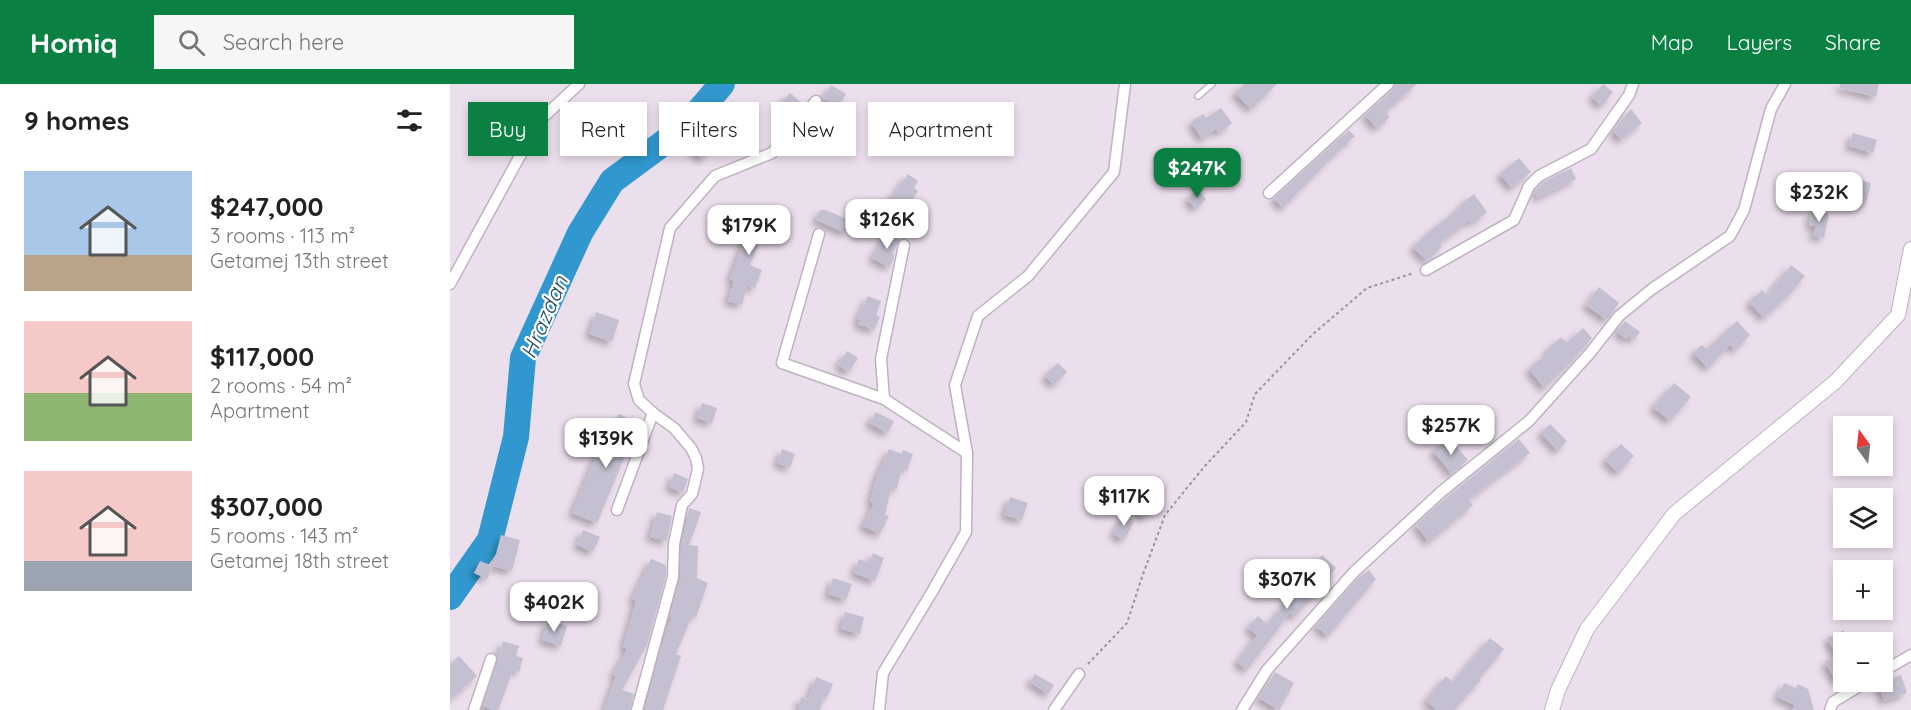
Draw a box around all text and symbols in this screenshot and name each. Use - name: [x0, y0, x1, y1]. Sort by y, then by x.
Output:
- search box: [154, 15, 574, 69]
- text: Homiq: [30, 25, 118, 60]
- icon: search: [175, 26, 208, 59]
- text: Search here: [223, 28, 344, 56]
- text: Map: [1651, 29, 1694, 55]
- text: Layers: [1727, 29, 1792, 55]
- text: Share: [1825, 29, 1881, 55]
- chip: Buy: [468, 102, 548, 156]
- chip: Rent: [560, 102, 647, 156]
- chip: Filters: [659, 102, 759, 156]
- chip: New: [771, 102, 856, 156]
- chip: Apartment: [868, 102, 1014, 156]
- text: 9 homes: [24, 104, 129, 137]
- icon: filters: [393, 104, 426, 137]
- pin: $247K: [1155, 148, 1239, 199]
- text: $247K: [1168, 155, 1226, 180]
- pin: $232K: [1777, 172, 1861, 223]
- text: $232K: [1790, 179, 1848, 204]
- text: $247,000: [210, 190, 323, 223]
- icon: home: [72, 195, 144, 267]
- pin: $126K: [845, 199, 929, 250]
- pin: $179K: [707, 205, 791, 256]
- text: $126K: [859, 206, 915, 231]
- text: $179K: [721, 212, 777, 237]
- text: 3 rooms · 113 m²: [210, 223, 355, 248]
- text: Getamej 13th street: [210, 248, 389, 273]
- water label: Hrazdan: [514, 270, 574, 363]
- text: $117,000: [210, 340, 314, 373]
- icon: home: [72, 345, 144, 417]
- text: 2 rooms · 54 m²: [210, 373, 352, 398]
- text: Apartment: [210, 398, 310, 423]
- pin: $257K: [1409, 405, 1493, 456]
- text: $257K: [1422, 412, 1480, 437]
- north arrow: [1833, 416, 1893, 476]
- map controls: [1833, 416, 1893, 692]
- pin: $139K: [564, 418, 648, 469]
- text: $139K: [579, 425, 633, 450]
- pin: $117K: [1082, 476, 1166, 527]
- text: $117K: [1098, 483, 1150, 508]
- button: layers: [1833, 488, 1893, 548]
- text: $307,000: [210, 490, 323, 523]
- icon: home: [72, 495, 144, 567]
- text: 5 rooms · 143 m²: [210, 523, 358, 548]
- text: Getamej 18th street: [210, 548, 389, 573]
- pin: $307K: [1245, 559, 1329, 610]
- button: +: [1833, 560, 1893, 620]
- text: $307K: [1258, 566, 1316, 591]
- pin: $402K: [512, 582, 596, 633]
- text: $402K: [524, 589, 584, 614]
- button: −: [1833, 632, 1893, 692]

